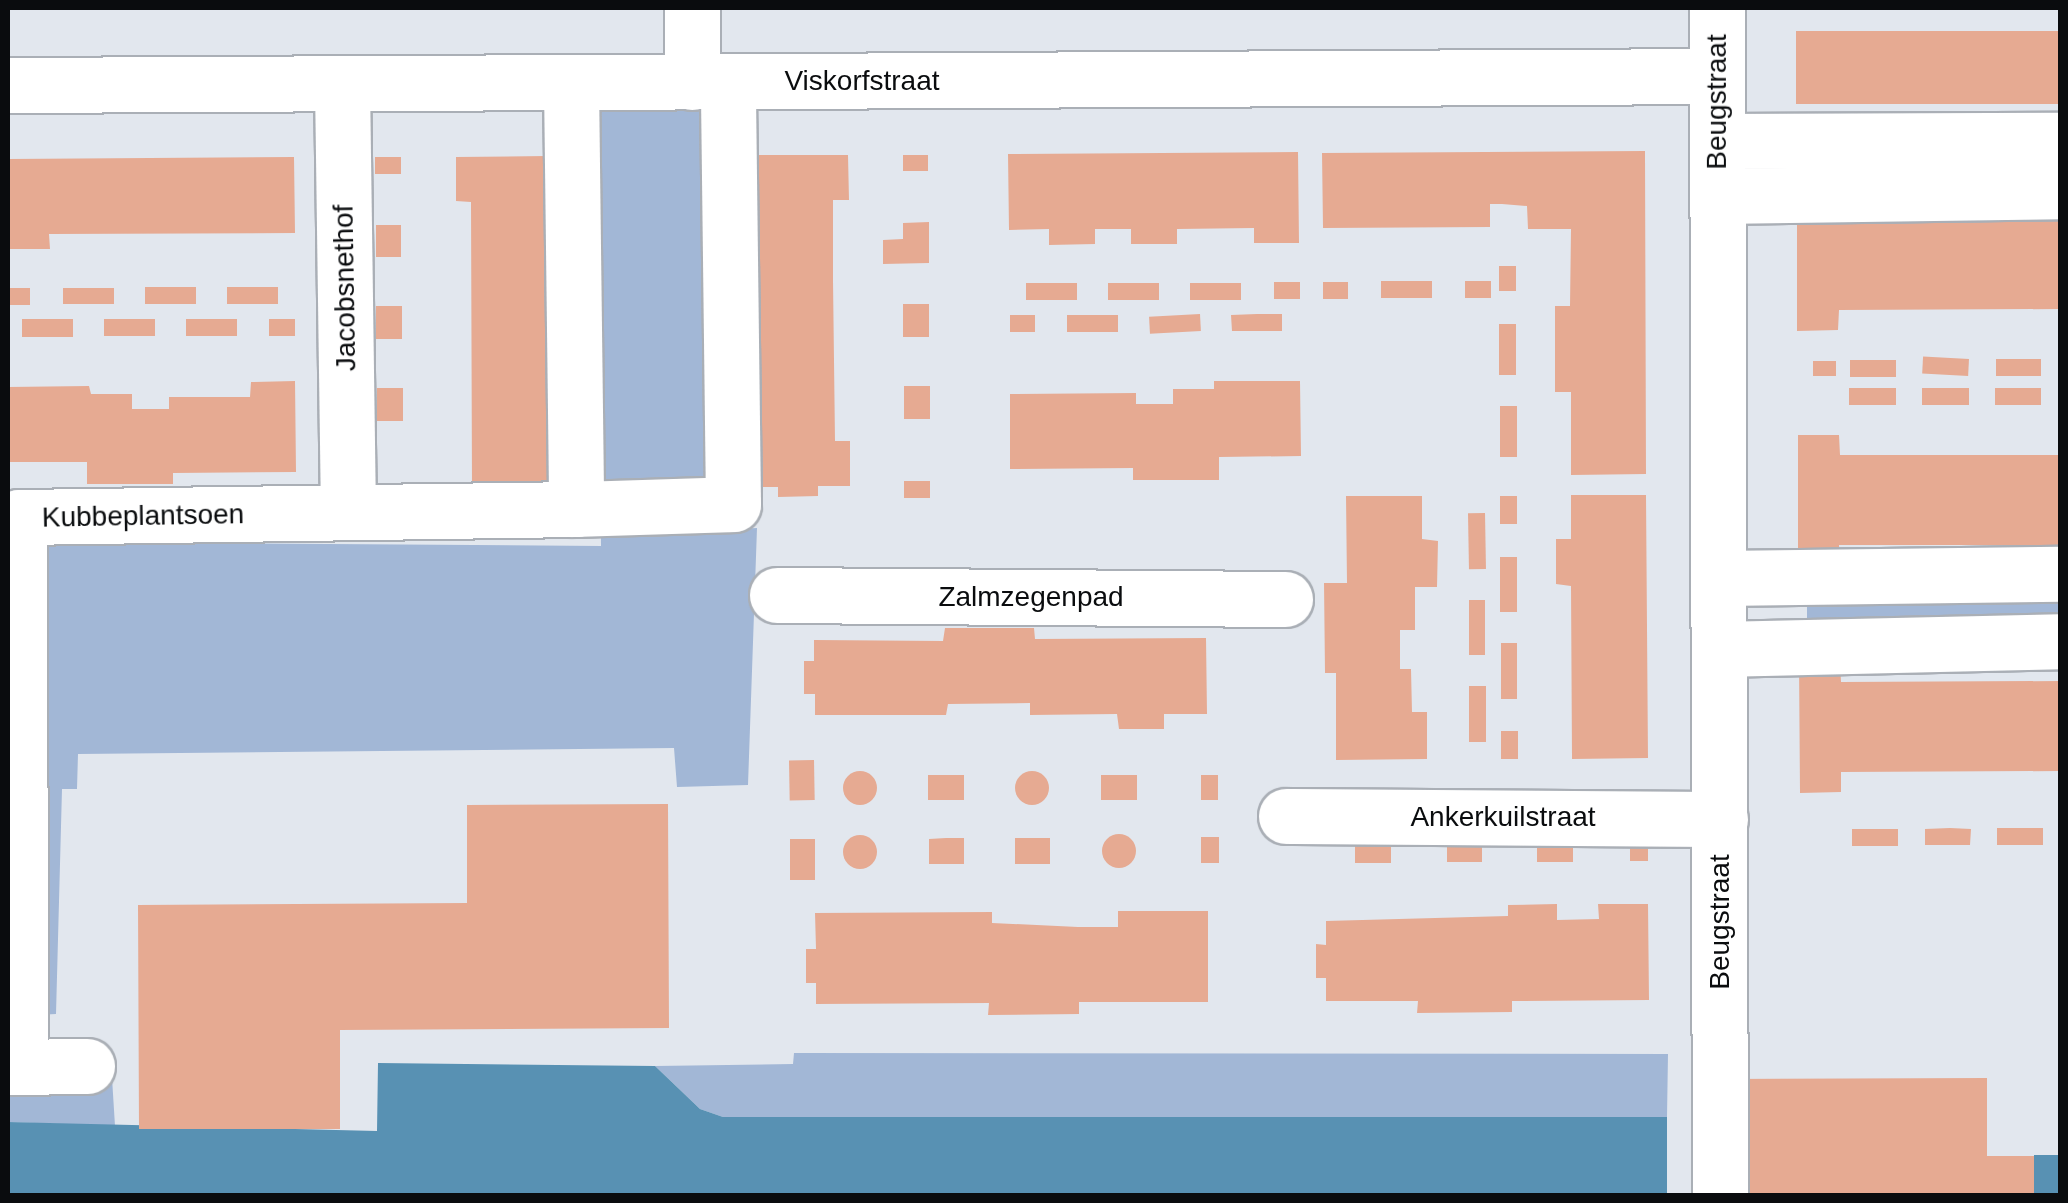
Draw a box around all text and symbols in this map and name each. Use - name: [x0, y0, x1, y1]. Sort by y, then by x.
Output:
- street label: Beugstraat: [1700, 34, 1734, 170]
- street label: Viskorfstraat: [784, 64, 940, 98]
- street label: Jacobsnethof: [327, 204, 363, 372]
- street label: Kubbeplantsoen: [42, 497, 244, 535]
- street label: Zalmzegenpad: [938, 580, 1124, 614]
- street label: Ankerkuilstraat: [1410, 800, 1596, 834]
- street label: Beugstraat: [1703, 854, 1737, 990]

